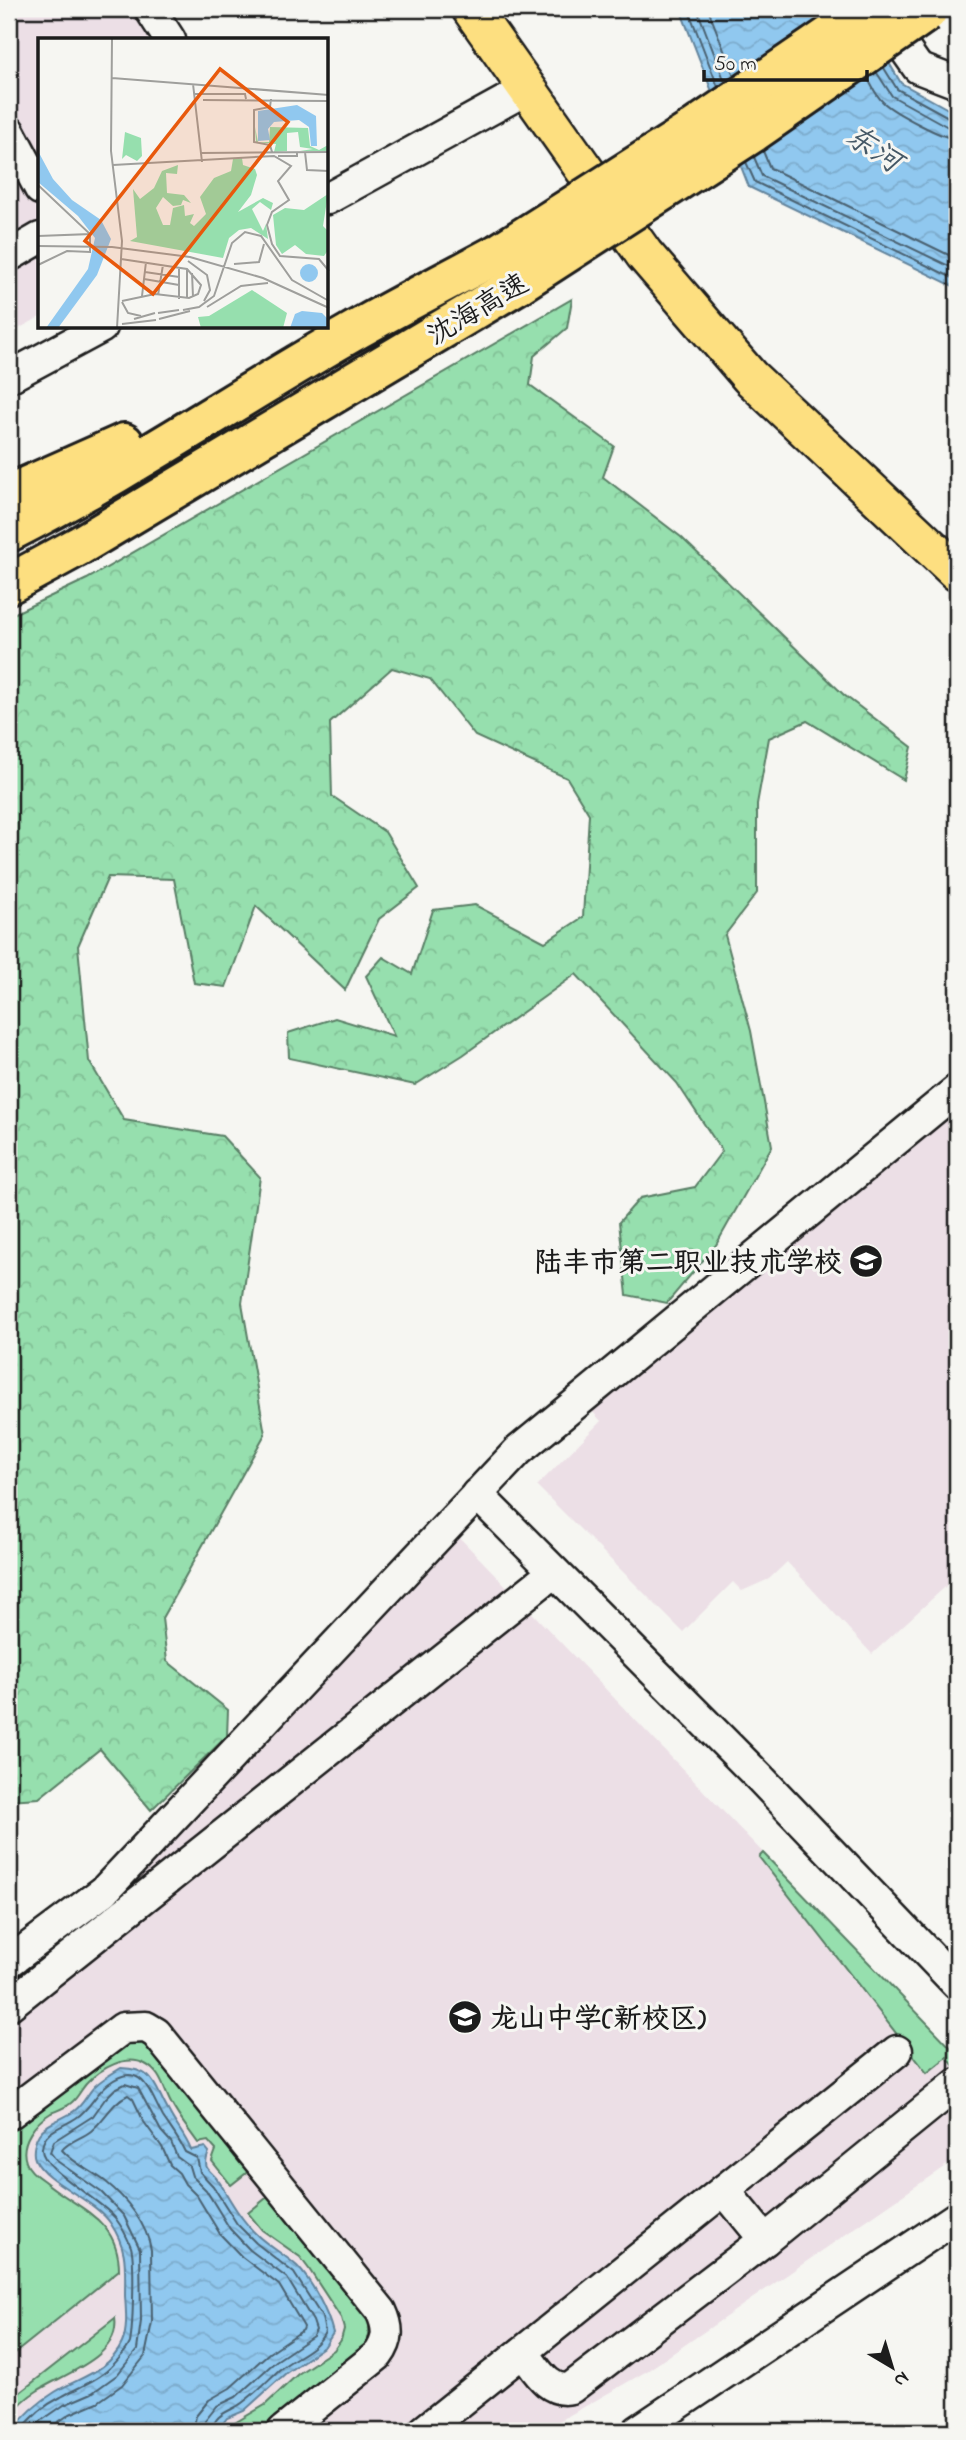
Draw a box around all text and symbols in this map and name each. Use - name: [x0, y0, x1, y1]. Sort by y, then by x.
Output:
- inset map: [38, 38, 329, 329]
- scale bar: [704, 38, 866, 82]
- text: 50 m: [714, 50, 757, 80]
- water label: 东河: [835, 115, 914, 188]
- street label: 沈海高速: [420, 265, 537, 357]
- school or university icon: 陆丰市第二职业技术学校: [847, 1242, 885, 1280]
- place label: 陆丰市第二职业技术学校: [534, 1244, 842, 1285]
- school or university icon: 龙山中学(新校区): [446, 1998, 484, 2036]
- place label: 龙山中学(新校区): [490, 2000, 707, 2041]
- north arrow: [858, 2332, 928, 2402]
- text: N: [887, 2364, 914, 2393]

